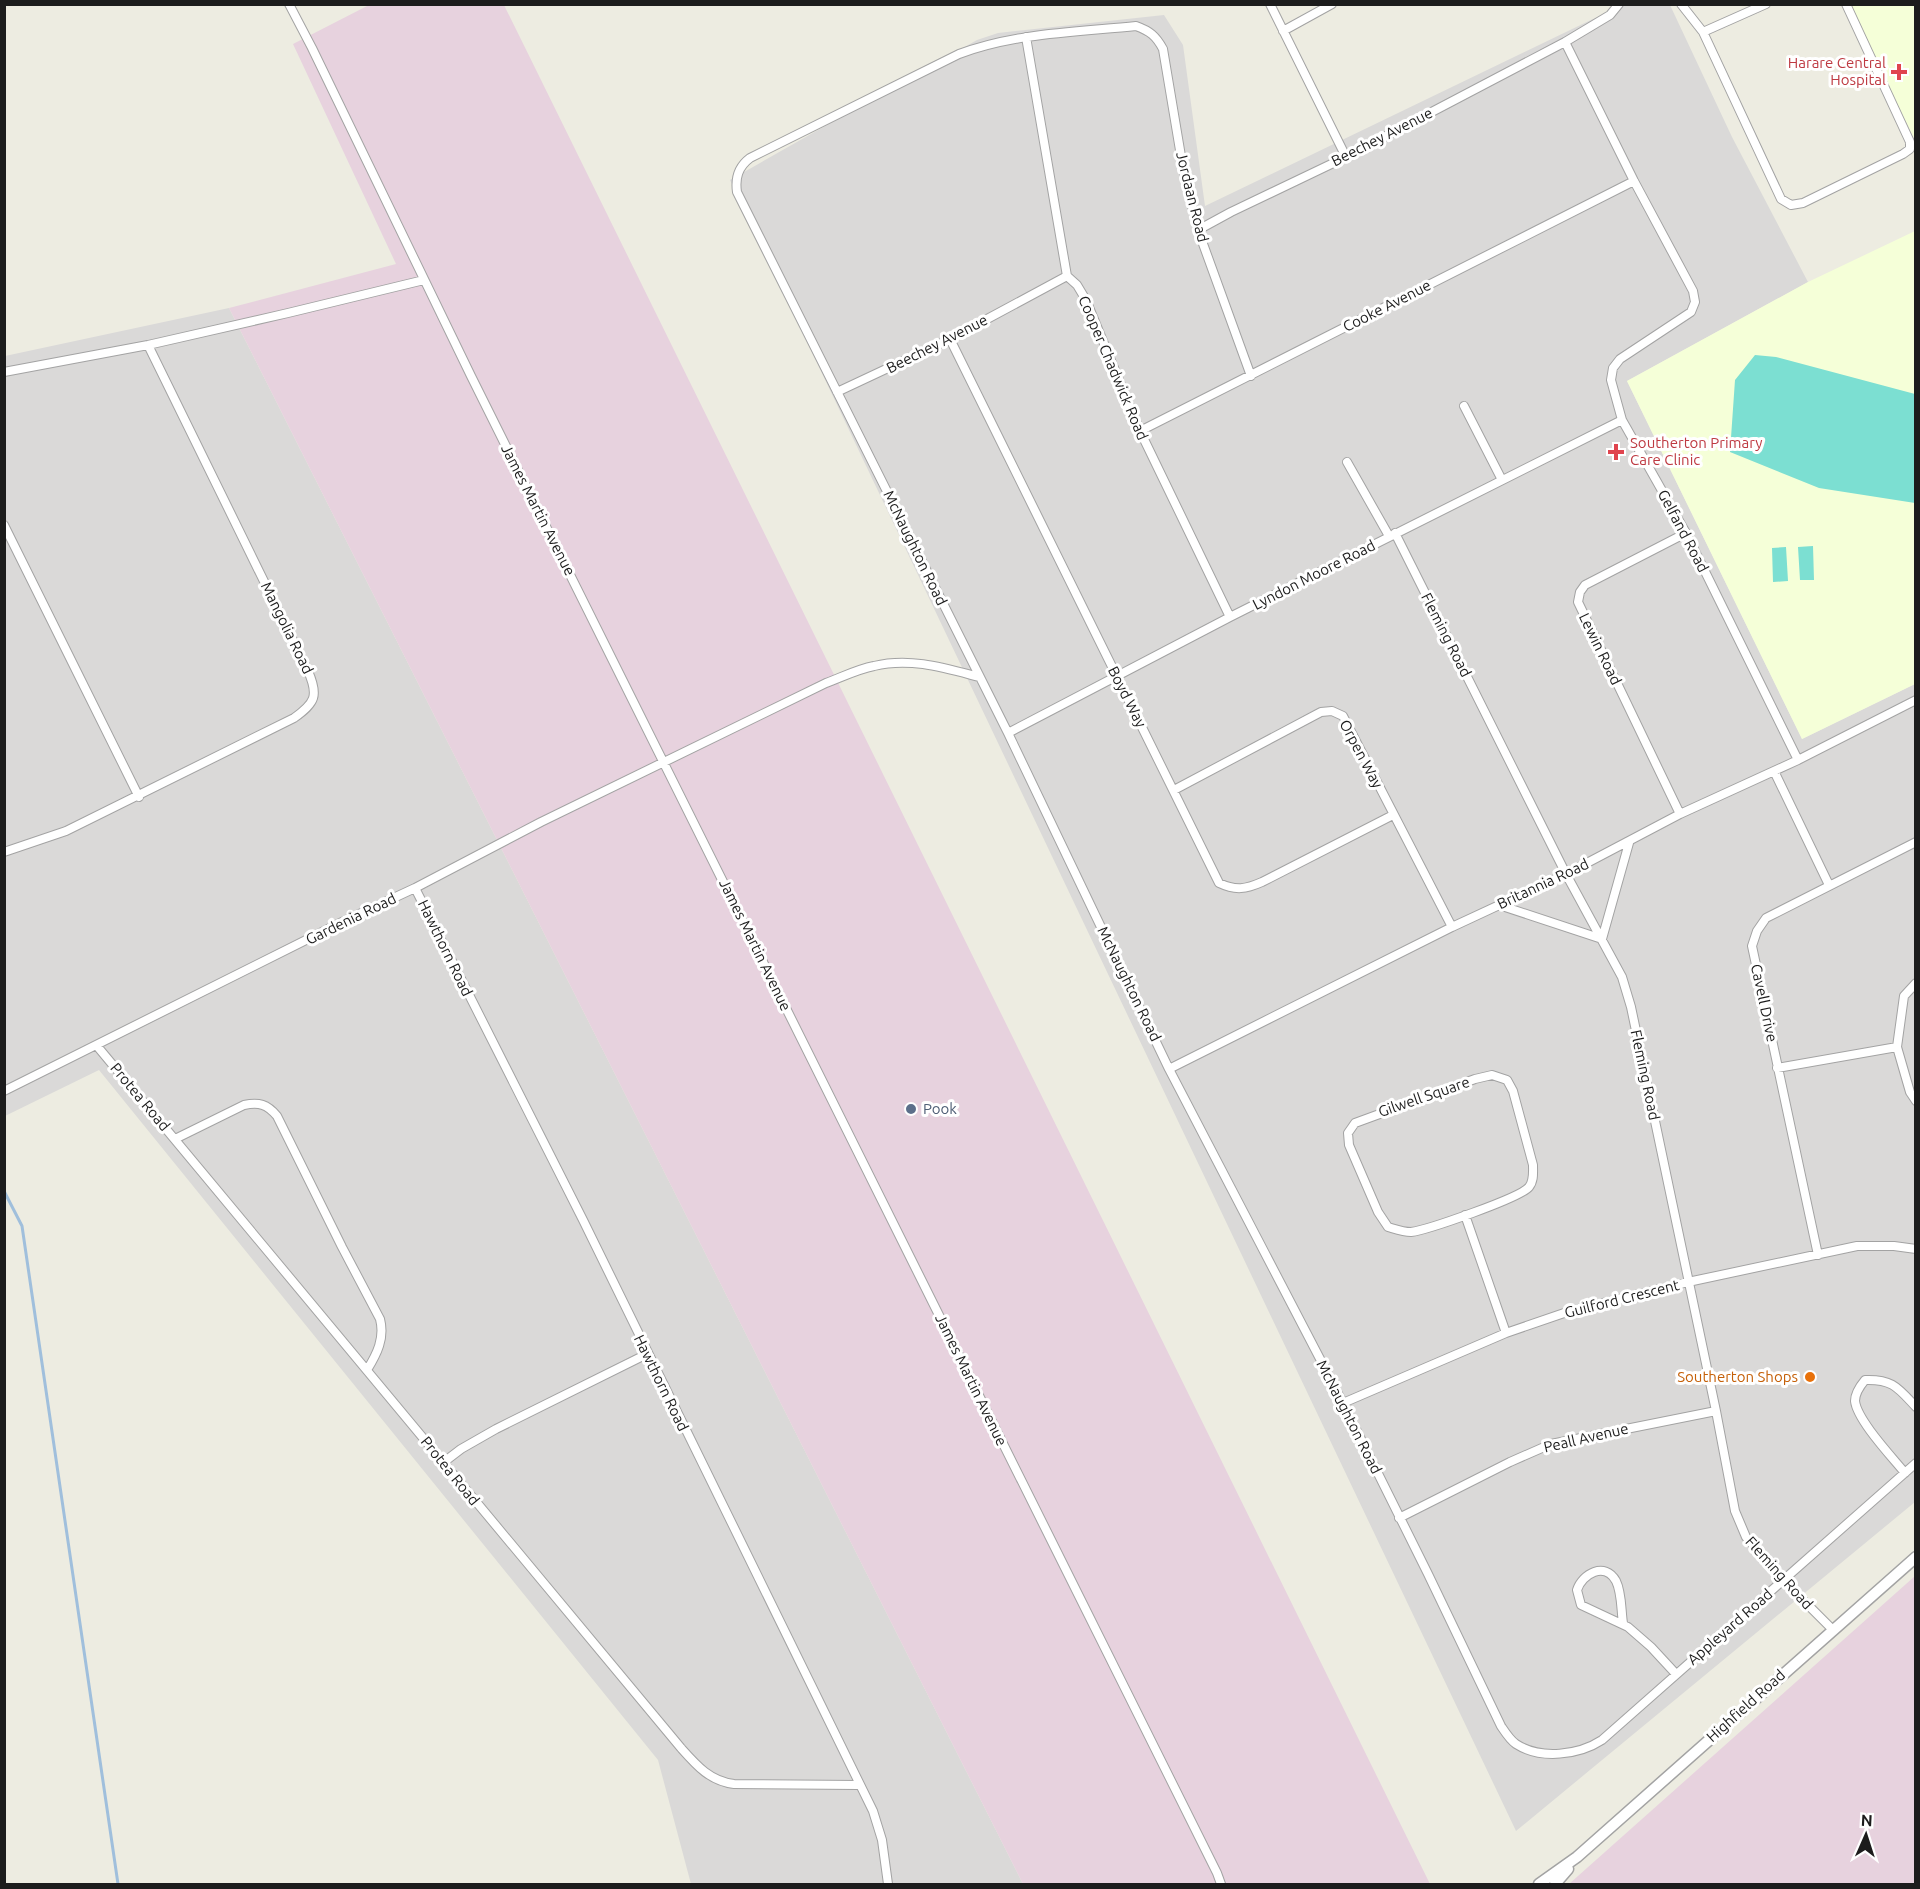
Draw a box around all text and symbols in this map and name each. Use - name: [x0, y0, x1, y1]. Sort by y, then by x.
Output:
- place label: Harare Central Hospital: [1788, 54, 1886, 88]
- marker: Harare Central Hospital: [1890, 63, 1908, 81]
- street label: Beechey Avenue: [1328, 104, 1435, 169]
- street label: Jordaan Road: [1173, 150, 1212, 244]
- street label: Cooke Avenue: [1340, 276, 1434, 335]
- street label: Cooper Chadwick Road: [1075, 293, 1152, 442]
- street label: Beechey Avenue: [883, 311, 990, 376]
- place label: Southerton Primary Care Clinic: [1630, 434, 1762, 468]
- street label: James Martin Avenue: [498, 441, 579, 578]
- marker: Southerton Primary Care Clinic: [1607, 443, 1625, 461]
- street label: Gelfand Road: [1655, 487, 1712, 575]
- street label: McNaughton Road: [880, 488, 951, 608]
- street label: Lyndon Moore Road: [1250, 536, 1378, 613]
- street label: Mangolia Road: [258, 579, 317, 676]
- street label: Fleming Road: [1418, 590, 1475, 680]
- street label: Lewin Road: [1576, 610, 1625, 687]
- street label: Boyd Way: [1105, 663, 1150, 730]
- street label: Orpen Way: [1336, 717, 1387, 791]
- street label: Britannia Road: [1494, 855, 1591, 912]
- street label: James Martin Avenue: [716, 876, 795, 1014]
- street label: Gardenia Road: [303, 889, 399, 948]
- street label: Hawthorn Road: [415, 897, 476, 999]
- street label: McNaughton Road: [1094, 924, 1165, 1044]
- street label: Cavell Drive: [1748, 962, 1781, 1043]
- street label: Fleming Road: [1628, 1028, 1663, 1122]
- street label: Protea Road: [107, 1059, 174, 1134]
- street label: Gilwell Square: [1376, 1073, 1472, 1120]
- place label: Pook: [923, 1100, 957, 1117]
- marker: Pook: [904, 1102, 918, 1116]
- street label: Guilford Crescent: [1563, 1276, 1681, 1321]
- street label: James Martin Avenue: [932, 1311, 1011, 1449]
- street label: Hawthorn Road: [631, 1332, 692, 1434]
- street label: McNaughton Road: [1313, 1357, 1385, 1477]
- place label: Southerton Shops: [1677, 1368, 1798, 1385]
- marker: Southerton Shops: [1803, 1370, 1817, 1384]
- street label: Peall Avenue: [1542, 1420, 1630, 1456]
- street label: Protea Road: [418, 1433, 483, 1508]
- street label: Fleming Road: [1742, 1533, 1816, 1612]
- street label: Appleyard Road: [1684, 1585, 1776, 1668]
- street label: Highfield Road: [1703, 1666, 1788, 1745]
- north arrow: [1836, 1805, 1896, 1865]
- text: N: [1860, 1811, 1873, 1829]

